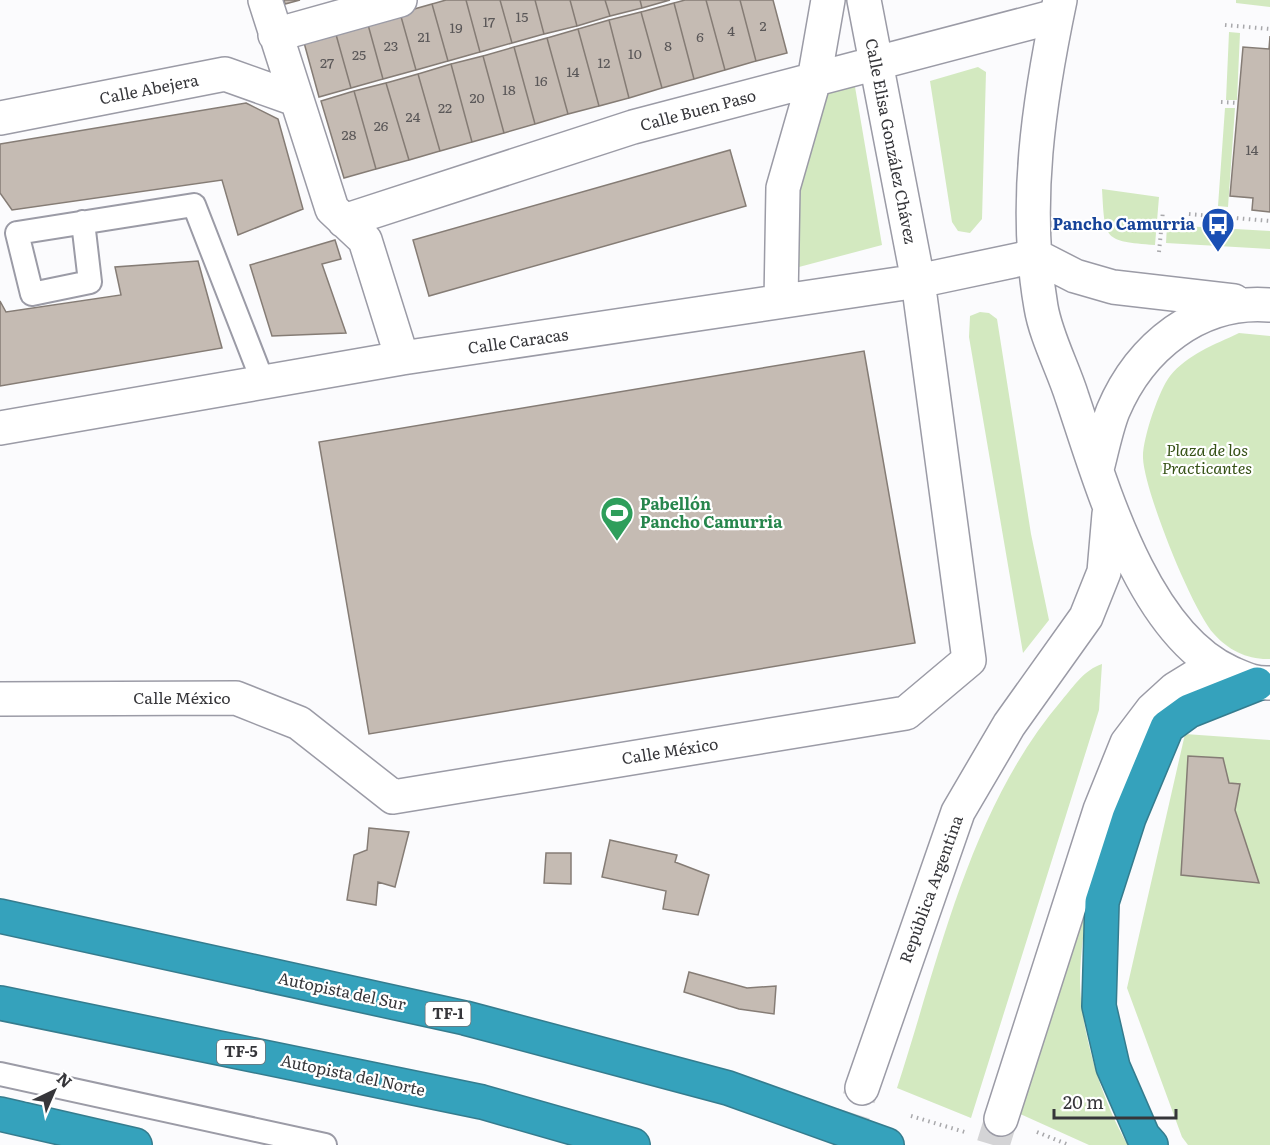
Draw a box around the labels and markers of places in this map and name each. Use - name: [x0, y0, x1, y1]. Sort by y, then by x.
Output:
- bus stop icon: Pancho Camurria: [1200, 206, 1236, 253]
- place label: Pancho Camurria: [1053, 211, 1196, 235]
- place label: Pabellón Pancho Camurria: [640, 491, 783, 533]
- sports icon: Pabellón Pancho Camurria: [599, 495, 635, 542]

